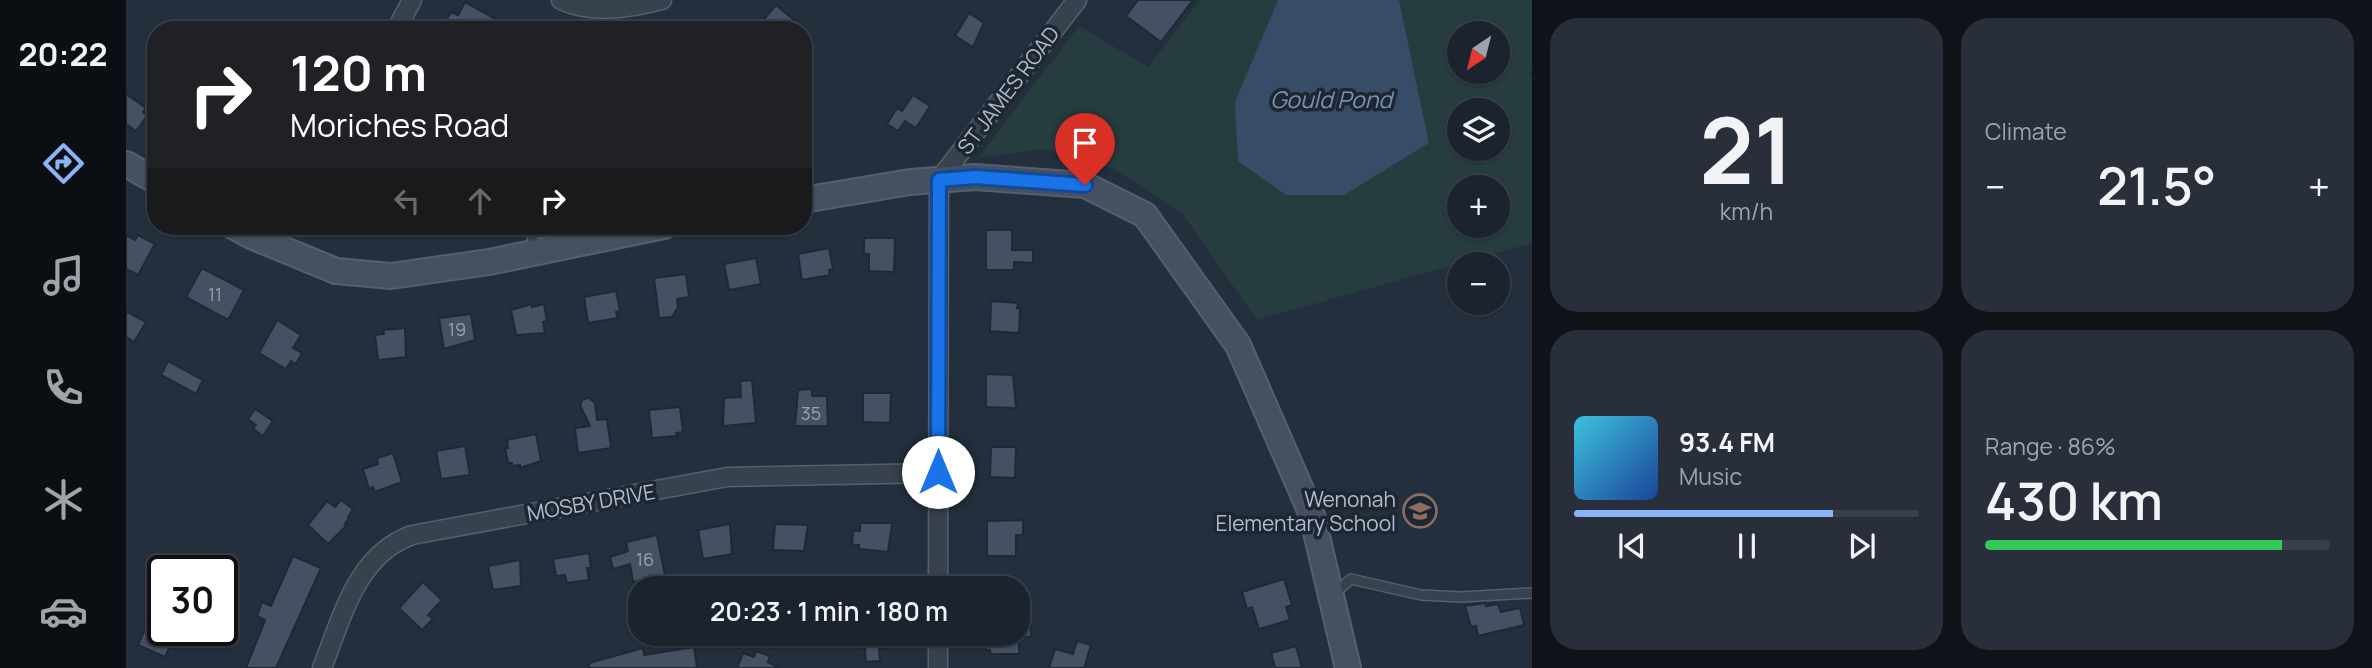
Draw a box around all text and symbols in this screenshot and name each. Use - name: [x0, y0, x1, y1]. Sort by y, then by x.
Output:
- street label: ST JAMES ROAD: [951, 20, 1065, 160]
- north arrow: [1447, 21, 1510, 84]
- map controls: [1447, 21, 1510, 315]
- text: 20:22: [18, 32, 108, 76]
- text: 120 m: [290, 39, 427, 106]
- icon: right: [175, 49, 266, 140]
- water label: Gould Pond: [1270, 83, 1395, 115]
- text: 21: [1699, 87, 1794, 211]
- button: layers: [1447, 98, 1510, 161]
- text: Moriches Road: [290, 103, 509, 147]
- pin: [1055, 113, 1115, 185]
- text: Climate: [1985, 115, 2067, 147]
- icon: arrive: [1066, 124, 1104, 162]
- icon: directions: [39, 139, 88, 188]
- text: 21.5°: [2097, 150, 2216, 221]
- text: −: [1985, 160, 2006, 212]
- text: +: [2308, 160, 2330, 212]
- button: +: [1447, 175, 1510, 238]
- icon: left: [388, 182, 426, 220]
- icon: ahead: [461, 182, 499, 220]
- icon: right: [534, 182, 572, 220]
- text: km/h: [1720, 195, 1773, 227]
- icon: music: [39, 251, 88, 300]
- button: −: [1447, 252, 1510, 315]
- house number: 11: [208, 282, 222, 306]
- house number: 19: [448, 317, 466, 341]
- icon: phone: [39, 363, 88, 412]
- house number: 35: [801, 401, 821, 425]
- text: 93.4 FM: [1679, 424, 1775, 460]
- text: Range · 86%: [1985, 430, 2116, 462]
- position arrow: [901, 435, 975, 509]
- text: Music: [1679, 460, 1742, 492]
- text: 430 km: [1985, 465, 2163, 536]
- icon: climate: [39, 475, 88, 524]
- street label: MOSBY DRIVE: [525, 477, 657, 527]
- place label: Wenonah Elementary School: [1215, 485, 1396, 537]
- school or university icon: Wenonah Elementary School: [1401, 492, 1439, 530]
- icon: previous: [1613, 527, 1651, 565]
- icon: pause: [1728, 527, 1766, 565]
- icon: next: [1843, 527, 1881, 565]
- house number: 16: [636, 547, 654, 571]
- speed limit sign: 30: [147, 555, 238, 646]
- icon: car: [39, 587, 88, 636]
- text: 20:23 · 1 min · 180 m: [710, 593, 948, 629]

